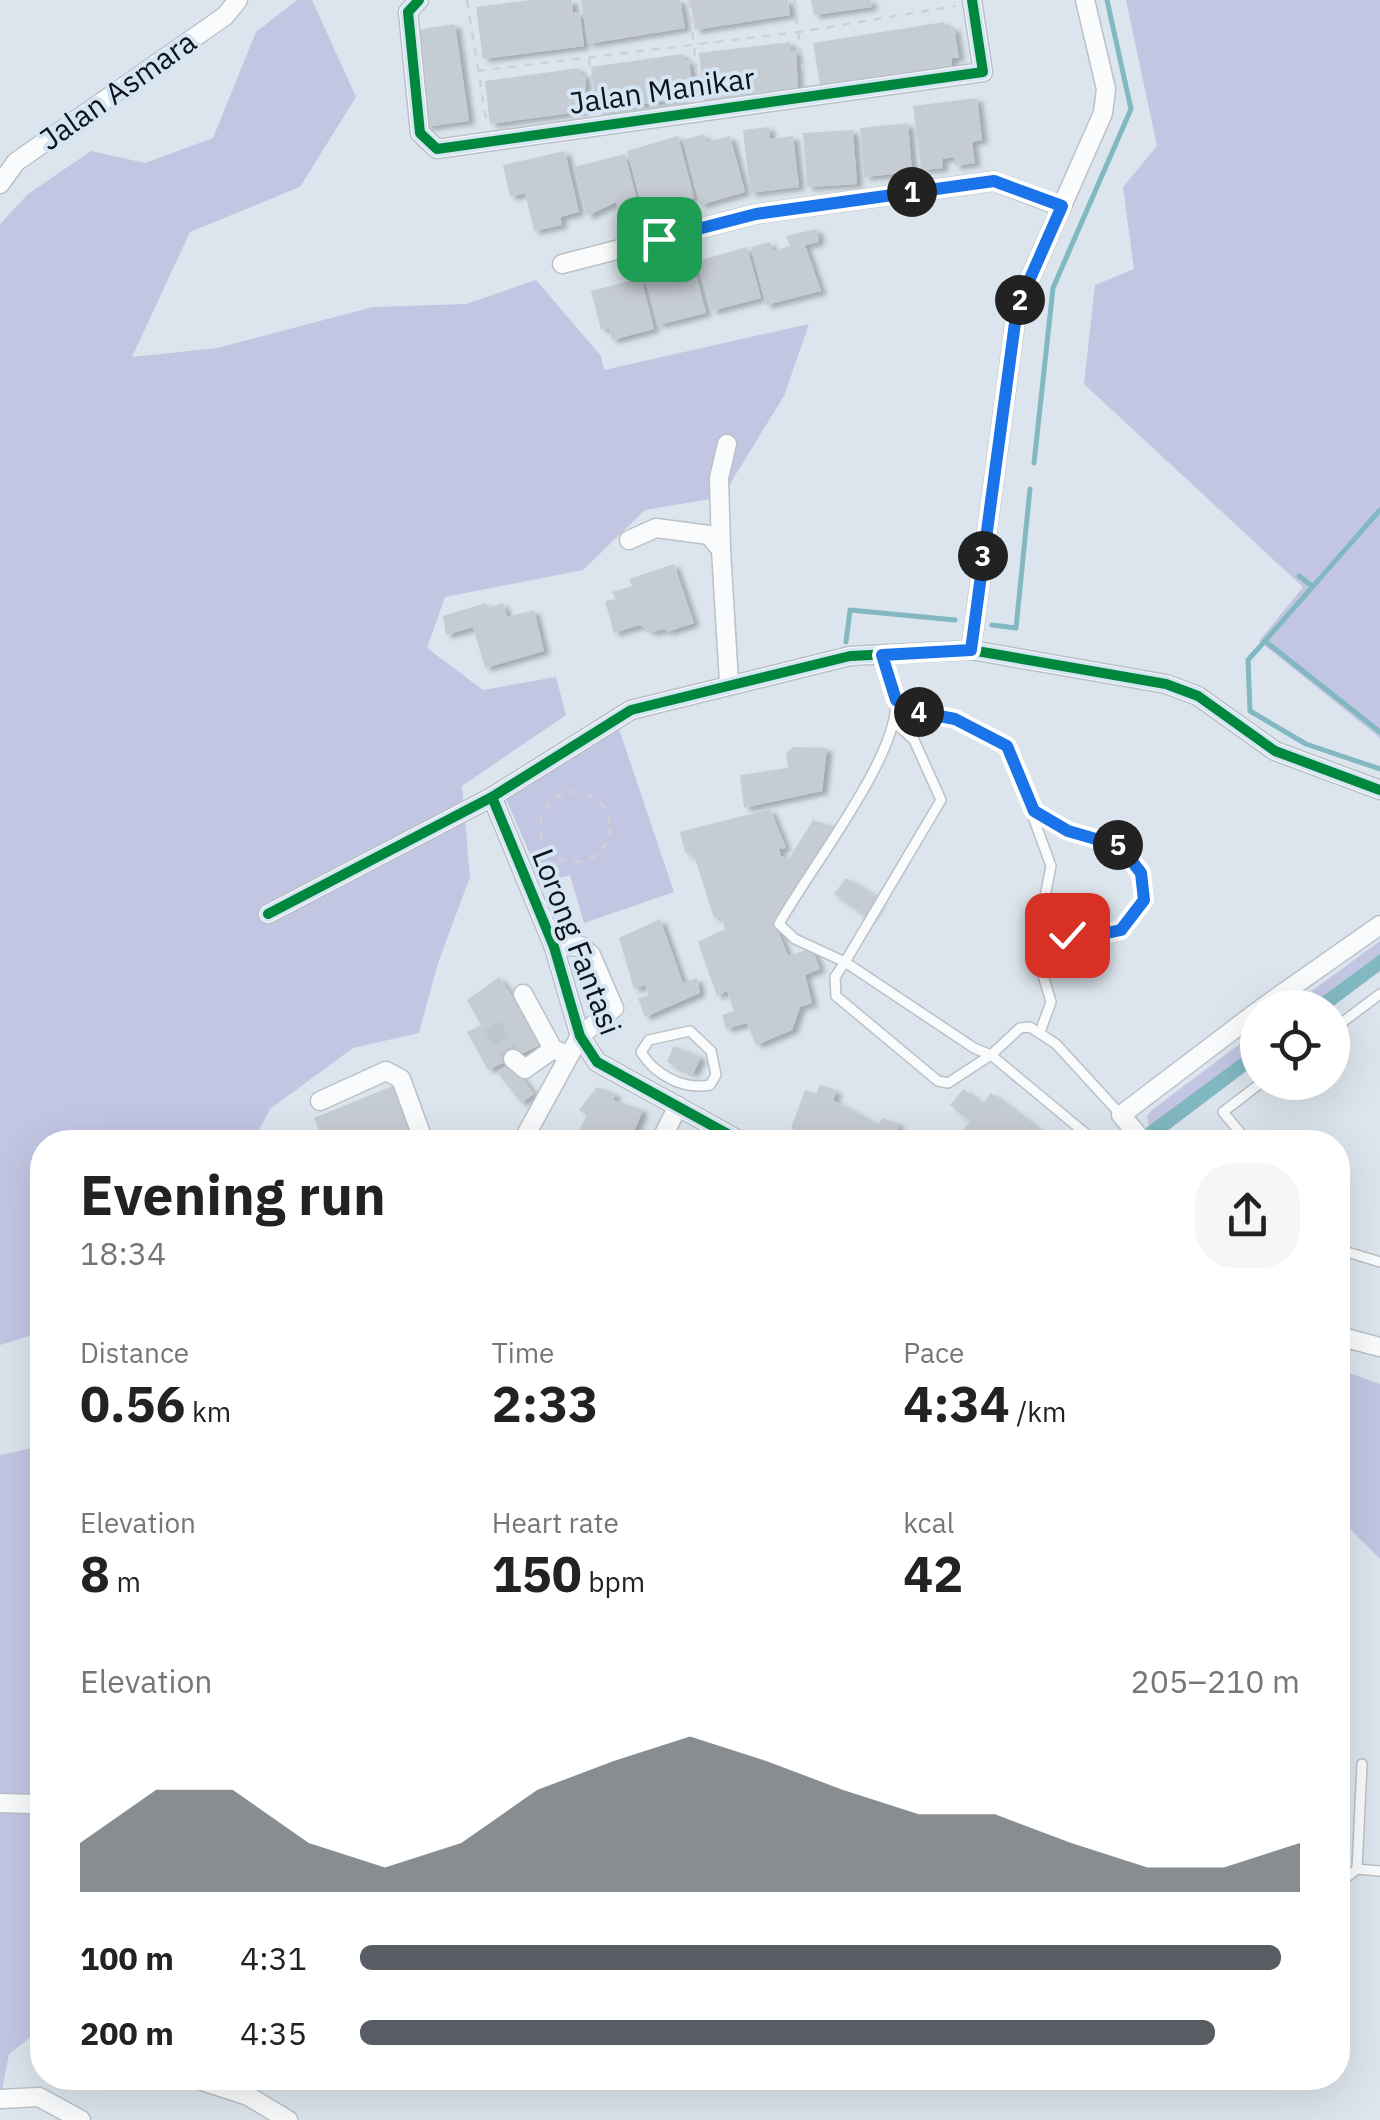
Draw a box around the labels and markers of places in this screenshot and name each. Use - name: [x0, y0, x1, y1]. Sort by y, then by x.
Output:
- pin: 1: [887, 167, 937, 217]
- pin: [617, 197, 702, 282]
- pin: 2: [995, 275, 1045, 325]
- pin: 3: [958, 531, 1008, 581]
- pin: 4: [894, 687, 944, 737]
- pin: 5: [1093, 820, 1143, 870]
- pin: [1025, 893, 1110, 978]

